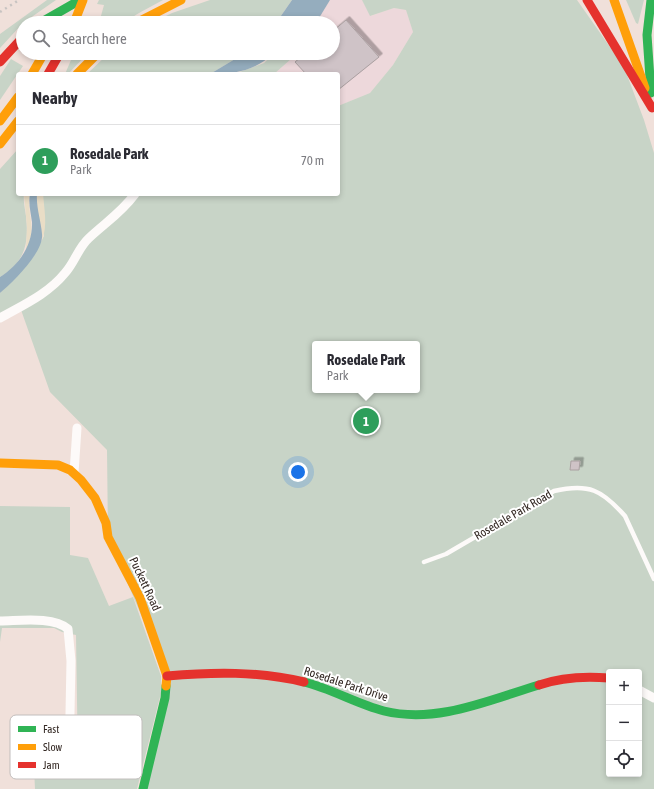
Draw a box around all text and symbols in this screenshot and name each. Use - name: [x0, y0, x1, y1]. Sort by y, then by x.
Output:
- search box: [16, 16, 340, 60]
- icon: search: [30, 27, 52, 49]
- text: Search here: [62, 30, 127, 47]
- text: Nearby: [32, 88, 78, 108]
- text: Rosedale Park: [70, 145, 148, 162]
- text: 1: [42, 153, 48, 168]
- text: 70 m: [301, 153, 324, 168]
- text: Park: [70, 162, 92, 177]
- popup: [312, 341, 420, 393]
- text: Rosedale Park: [327, 351, 405, 368]
- text: Park: [327, 368, 349, 383]
- pin: 1: [353, 406, 379, 436]
- your location: [288, 462, 308, 482]
- street label: Rosedale Park Road: [472, 487, 554, 543]
- street label: Puckett Road: [126, 555, 164, 613]
- street label: Rosedale Park Drive: [302, 664, 390, 704]
- map controls: [606, 669, 642, 777]
- button: +: [606, 669, 642, 705]
- button: −: [606, 705, 642, 741]
- legend: [10, 715, 142, 779]
- text: Fast: [43, 723, 59, 735]
- text: Slow: [43, 741, 62, 753]
- button: locate: [606, 741, 642, 777]
- text: Jam: [43, 759, 60, 771]

